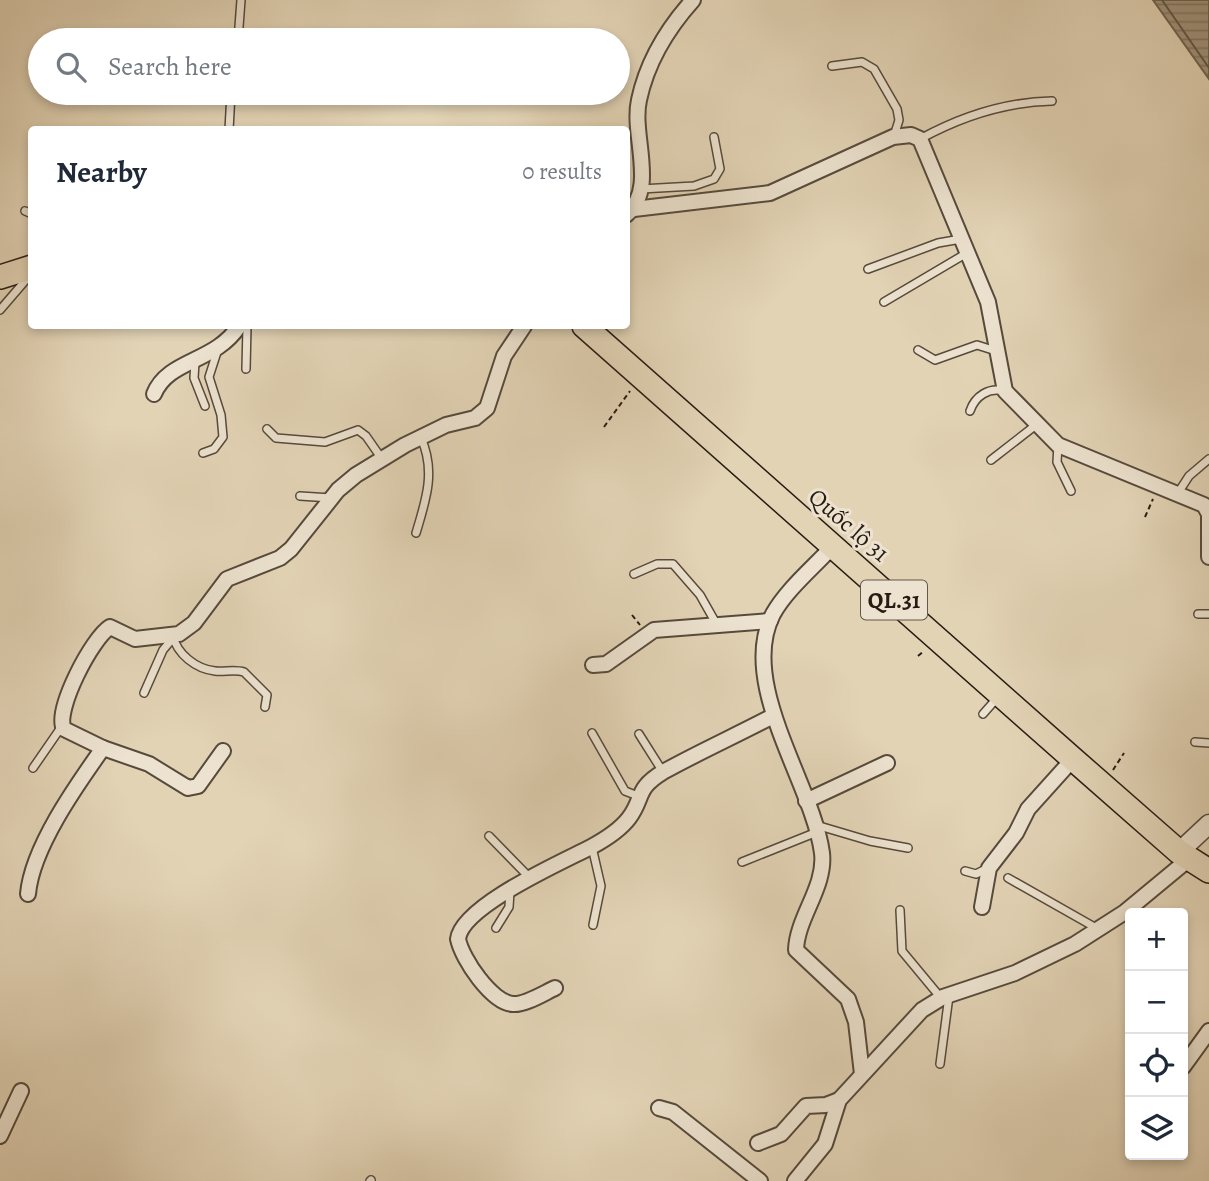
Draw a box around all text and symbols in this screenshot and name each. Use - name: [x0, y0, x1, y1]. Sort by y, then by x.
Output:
- search box: [28, 28, 630, 105]
- icon: search: [52, 48, 90, 86]
- text: Search here: [108, 49, 232, 84]
- text: Nearby: [56, 152, 147, 192]
- text: 0 results: [522, 156, 602, 187]
- street label: Quốc lộ 31: [802, 481, 896, 569]
- road number: QL.31: [861, 580, 927, 620]
- map controls: [1125, 908, 1188, 1160]
- button: +: [1125, 908, 1188, 971]
- button: −: [1125, 971, 1188, 1034]
- button: locate: [1125, 1034, 1188, 1097]
- button: layers: [1125, 1097, 1188, 1160]

